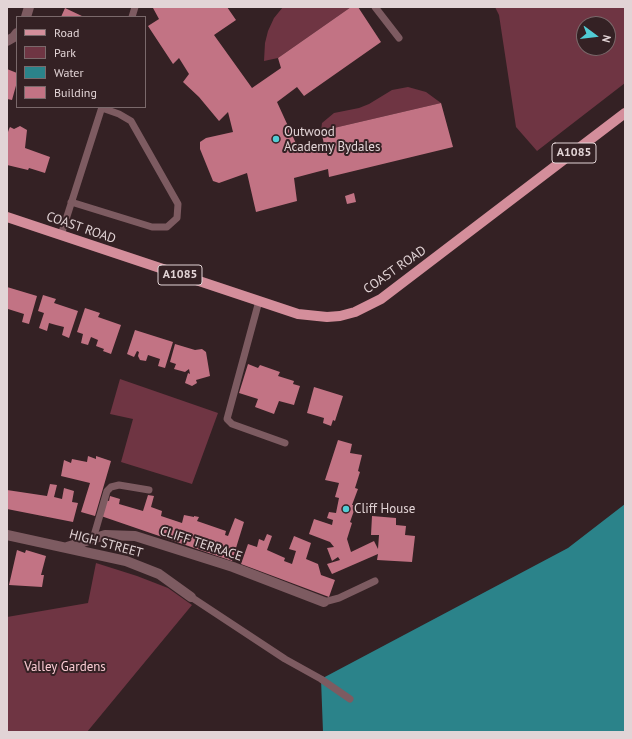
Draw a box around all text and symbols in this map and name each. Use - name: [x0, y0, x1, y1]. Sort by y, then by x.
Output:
- legend: [16, 16, 146, 108]
- north arrow: [576, 16, 616, 56]
- text: Road: [54, 25, 79, 40]
- text: N: [599, 34, 614, 44]
- text: Park: [54, 45, 76, 60]
- text: Water: [54, 65, 84, 80]
- text: Building: [54, 85, 97, 100]
- place label: Outwood Academy Bydales: [284, 124, 380, 155]
- marker: Outwood Academy Bydales: [271, 134, 281, 144]
- road number: A1085: [552, 143, 596, 163]
- street label: COAST ROAD: [44, 209, 118, 247]
- street label: COAST ROAD: [361, 243, 429, 297]
- road number: A1085: [158, 265, 202, 285]
- place label: Cliff House: [354, 501, 415, 517]
- marker: Cliff House: [341, 504, 351, 514]
- street label: CLIFF TERRACE: [158, 523, 244, 565]
- street label: HIGH STREET: [67, 527, 145, 561]
- park label: Valley Gardens: [24, 659, 106, 675]

